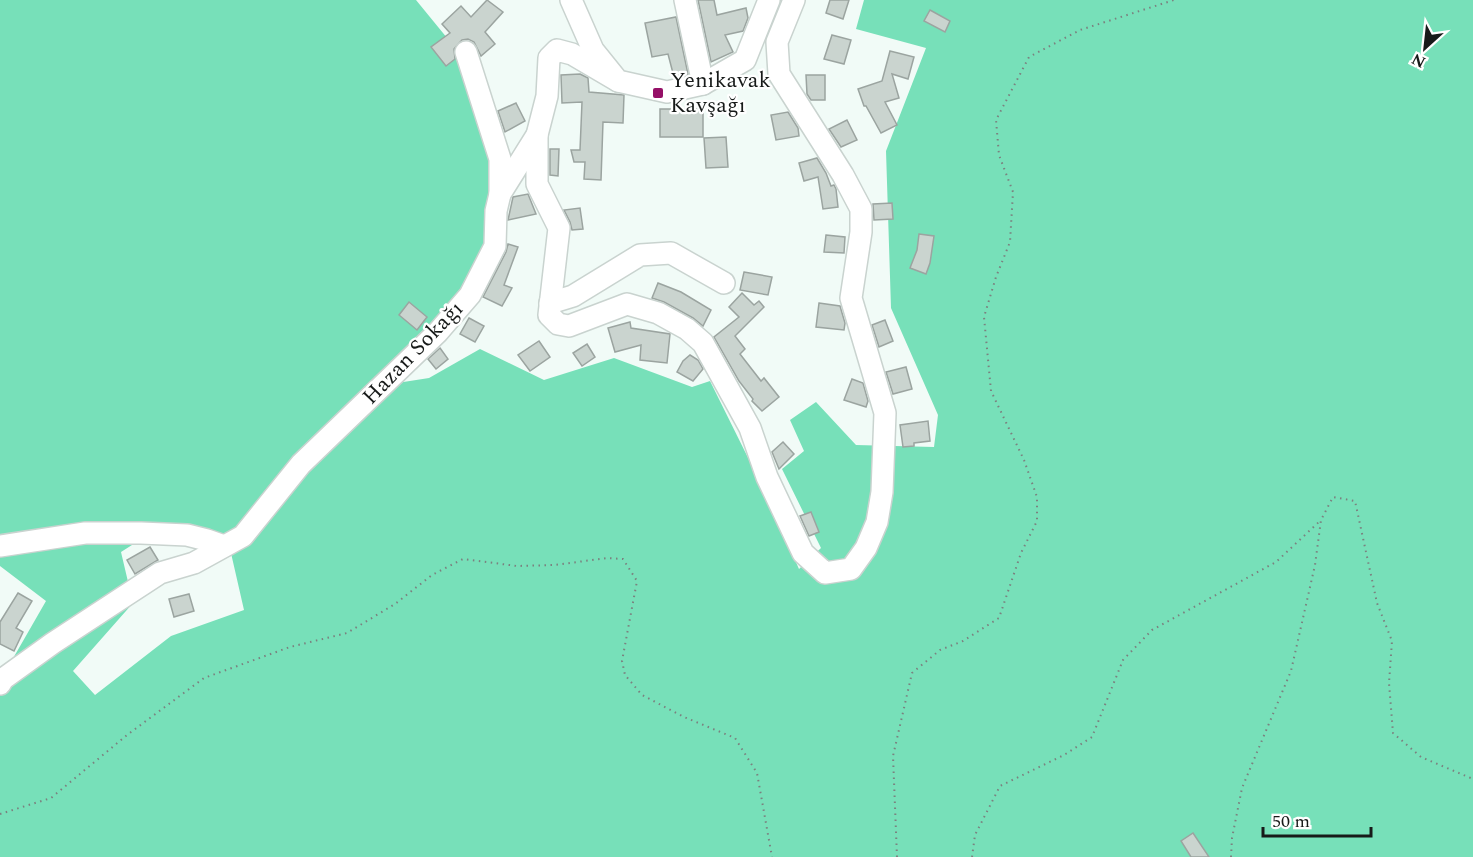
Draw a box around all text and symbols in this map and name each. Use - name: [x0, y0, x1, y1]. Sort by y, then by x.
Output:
- north arrow: [1395, 18, 1455, 78]
- text: N: [1407, 47, 1430, 74]
- place label: Yenikavak Kavşağı: [670, 64, 771, 122]
- marker: Yenikavak Kavşağı: [651, 86, 665, 100]
- street label: Hazan Sokağı: [355, 294, 471, 412]
- scale bar: [1263, 800, 1371, 838]
- text: 50 m: [1272, 808, 1310, 835]

